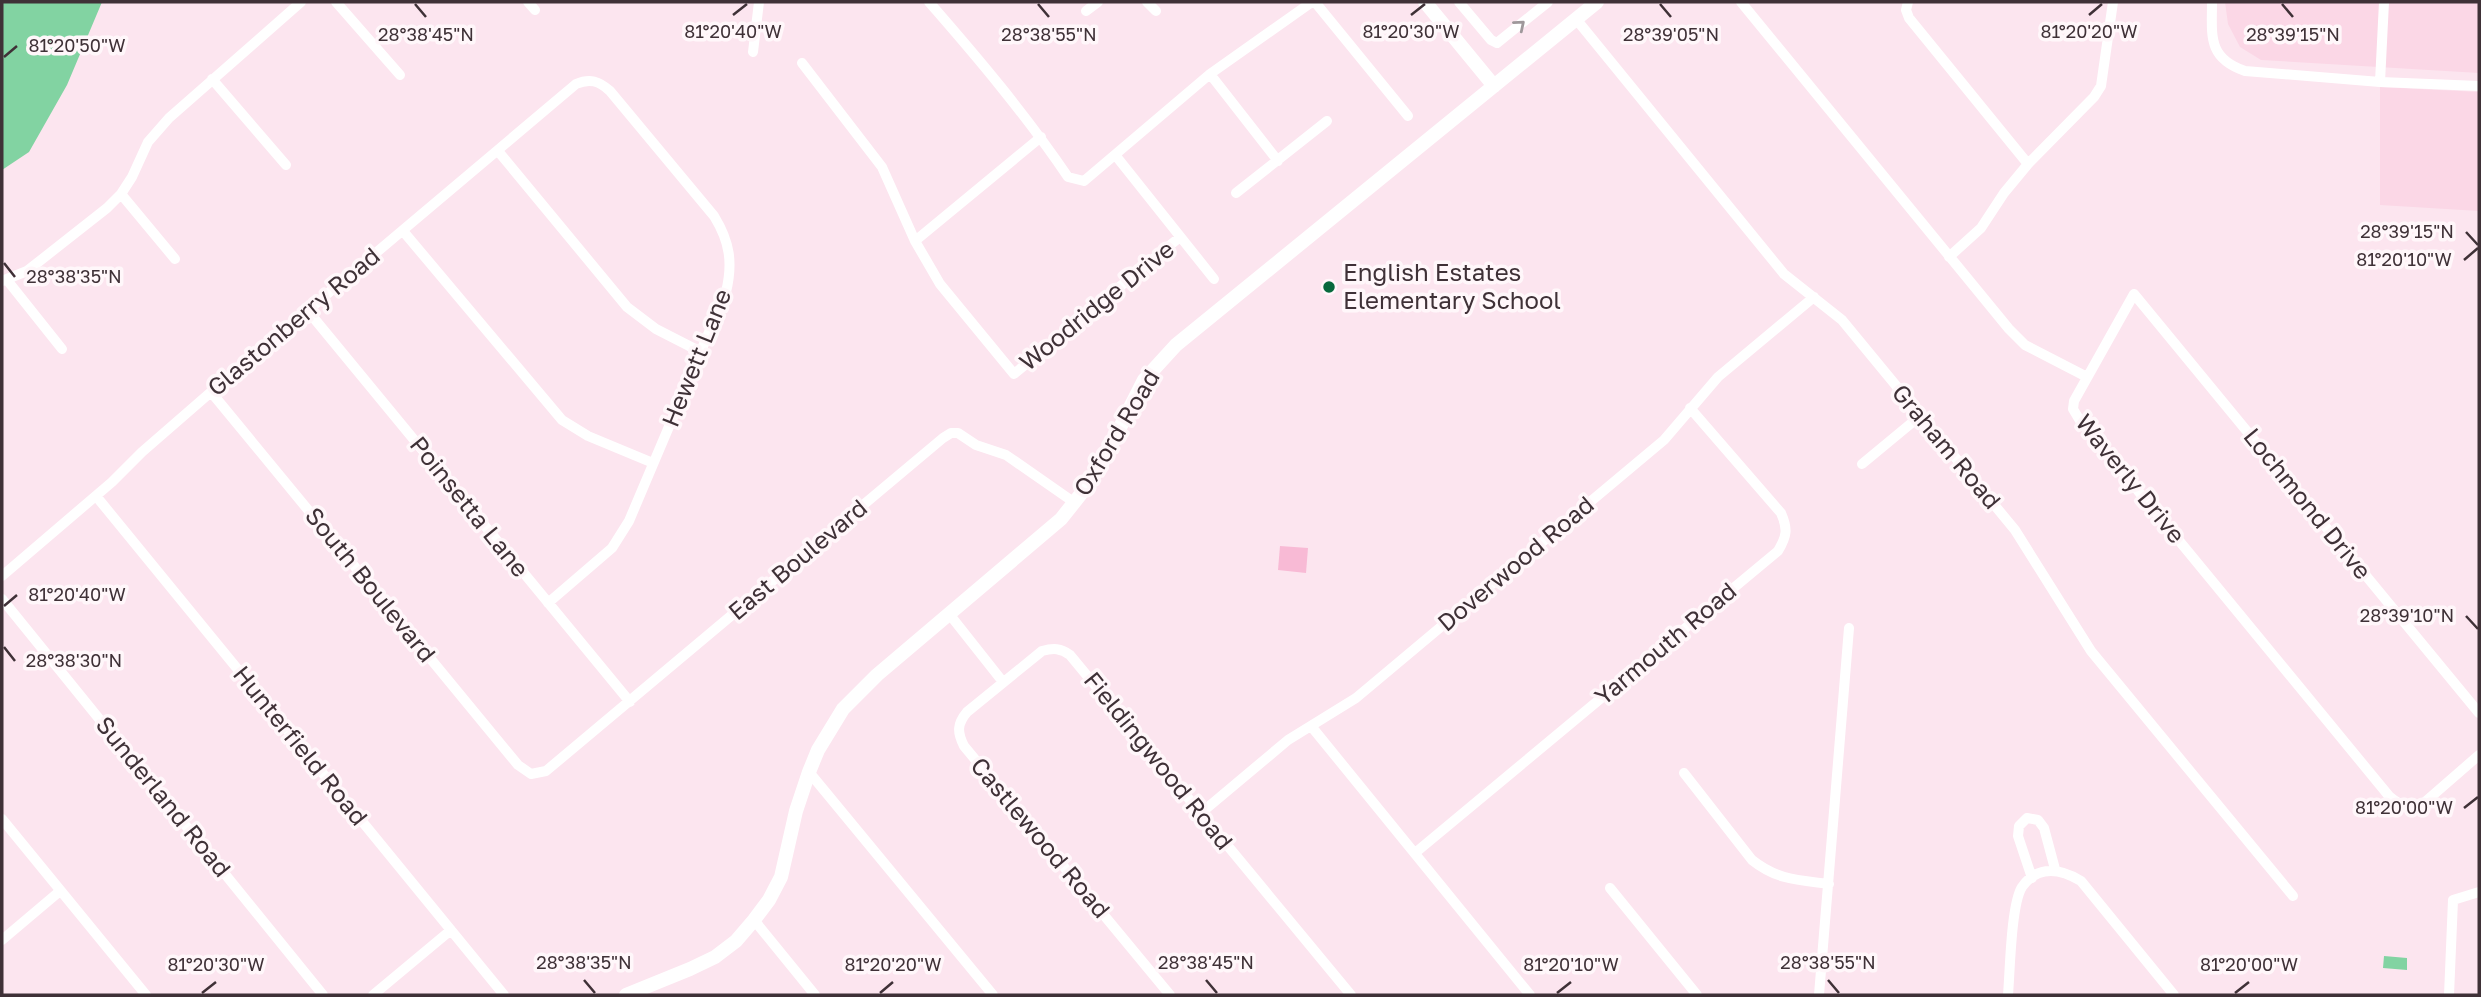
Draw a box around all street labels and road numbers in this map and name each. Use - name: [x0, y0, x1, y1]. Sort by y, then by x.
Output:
- street label: Woodridge Drive: [1013, 234, 1179, 376]
- street label: Glastonberry Road: [201, 240, 385, 401]
- street label: Hewett Lane: [655, 284, 736, 431]
- street label: Oxford Road: [1067, 364, 1165, 501]
- street label: Graham Road: [1887, 378, 2008, 514]
- street label: Waverly Drive: [2070, 408, 2192, 548]
- street label: Lochmond Drive: [2238, 422, 2378, 585]
- street label: Poinsetta Lane: [405, 430, 536, 582]
- street label: Doverwood Road: [1431, 489, 1599, 637]
- street label: East Boulevard: [722, 492, 872, 625]
- street label: South Boulevard: [300, 501, 442, 667]
- street label: Yarmouth Road: [1588, 575, 1742, 710]
- street label: Hunterfield Road: [228, 659, 374, 831]
- street label: Fieldingwood Road: [1079, 665, 1240, 855]
- street label: Sunderland Road: [91, 710, 238, 882]
- street label: Castlewood Road: [965, 751, 1117, 923]

